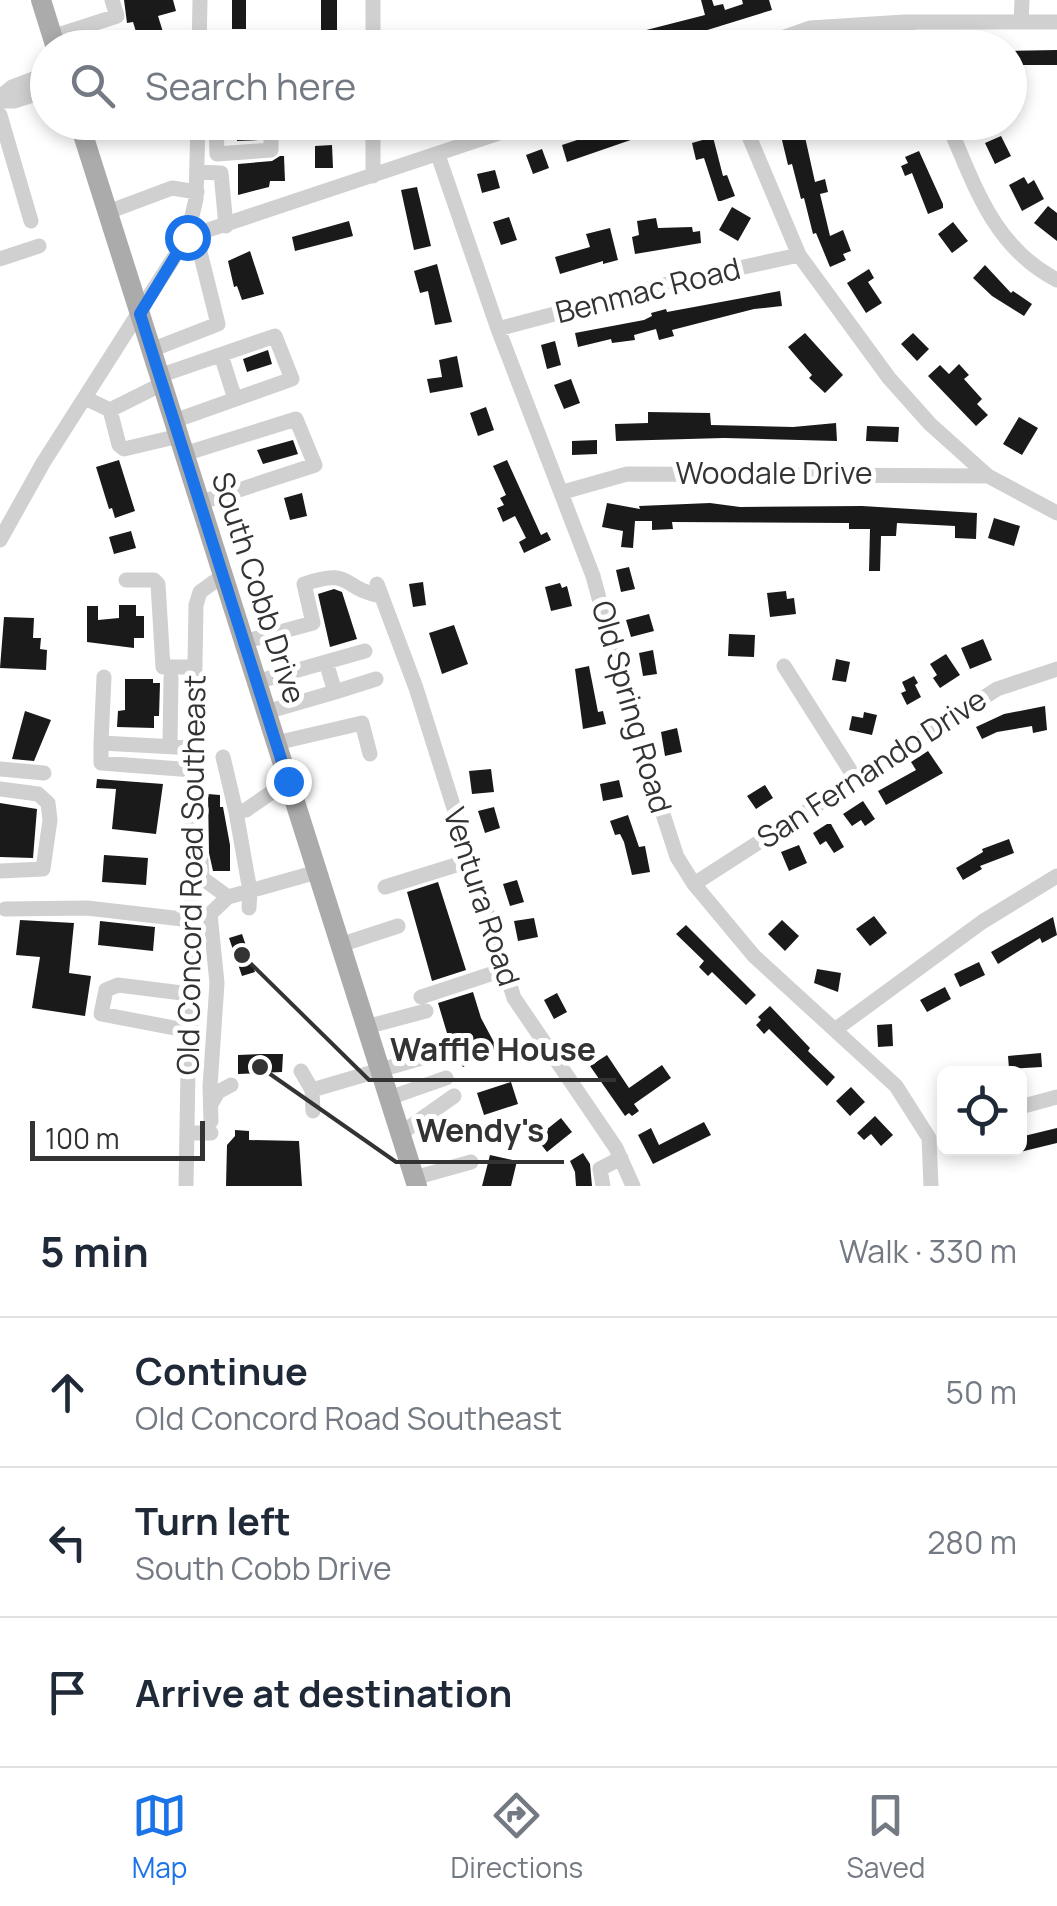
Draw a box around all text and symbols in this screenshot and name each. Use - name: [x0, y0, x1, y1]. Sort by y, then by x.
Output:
- search box: [30, 30, 1027, 140]
- icon: search: [65, 58, 120, 113]
- text: Search here: [145, 59, 356, 111]
- route start: [165, 215, 211, 261]
- street label: Benmac Road: [551, 247, 744, 332]
- street label: Woodale Drive: [676, 452, 872, 493]
- street label: South Cobb Drive: [203, 467, 316, 708]
- street label: Old Spring Road: [583, 596, 682, 818]
- street label: Old Concord Road Southeast: [167, 675, 214, 1075]
- street label: San Fernando Drive: [749, 678, 994, 857]
- route end: [266, 759, 312, 805]
- street label: Ventura Road: [434, 802, 531, 991]
- callout: Waffle House: [369, 1018, 616, 1080]
- text: Waffle House: [390, 1027, 596, 1071]
- map controls: [937, 1066, 1027, 1156]
- button: locate: [937, 1066, 1027, 1156]
- callout: Wendy's: [396, 1100, 564, 1162]
- text: Wendy's: [416, 1108, 544, 1152]
- scale bar: [30, 1116, 205, 1160]
- text: 100 m: [45, 1119, 119, 1157]
- text: 5 min: [40, 1222, 149, 1280]
- text: Walk · 330 m: [839, 1229, 1017, 1273]
- text: Continue: [135, 1344, 308, 1396]
- icon: ahead: [40, 1365, 95, 1420]
- text: 50 m: [945, 1370, 1017, 1414]
- text: Old Concord Road Southeast: [135, 1396, 562, 1440]
- text: Turn left: [135, 1494, 291, 1546]
- icon: left: [40, 1515, 95, 1570]
- text: 280 m: [927, 1520, 1017, 1564]
- text: South Cobb Drive: [135, 1546, 392, 1590]
- icon: arrive: [40, 1665, 95, 1720]
- text: Arrive at destination: [135, 1666, 512, 1718]
- tab: Map: [132, 1788, 187, 1886]
- tab: Directions: [451, 1788, 583, 1886]
- tab: Saved: [846, 1788, 925, 1886]

